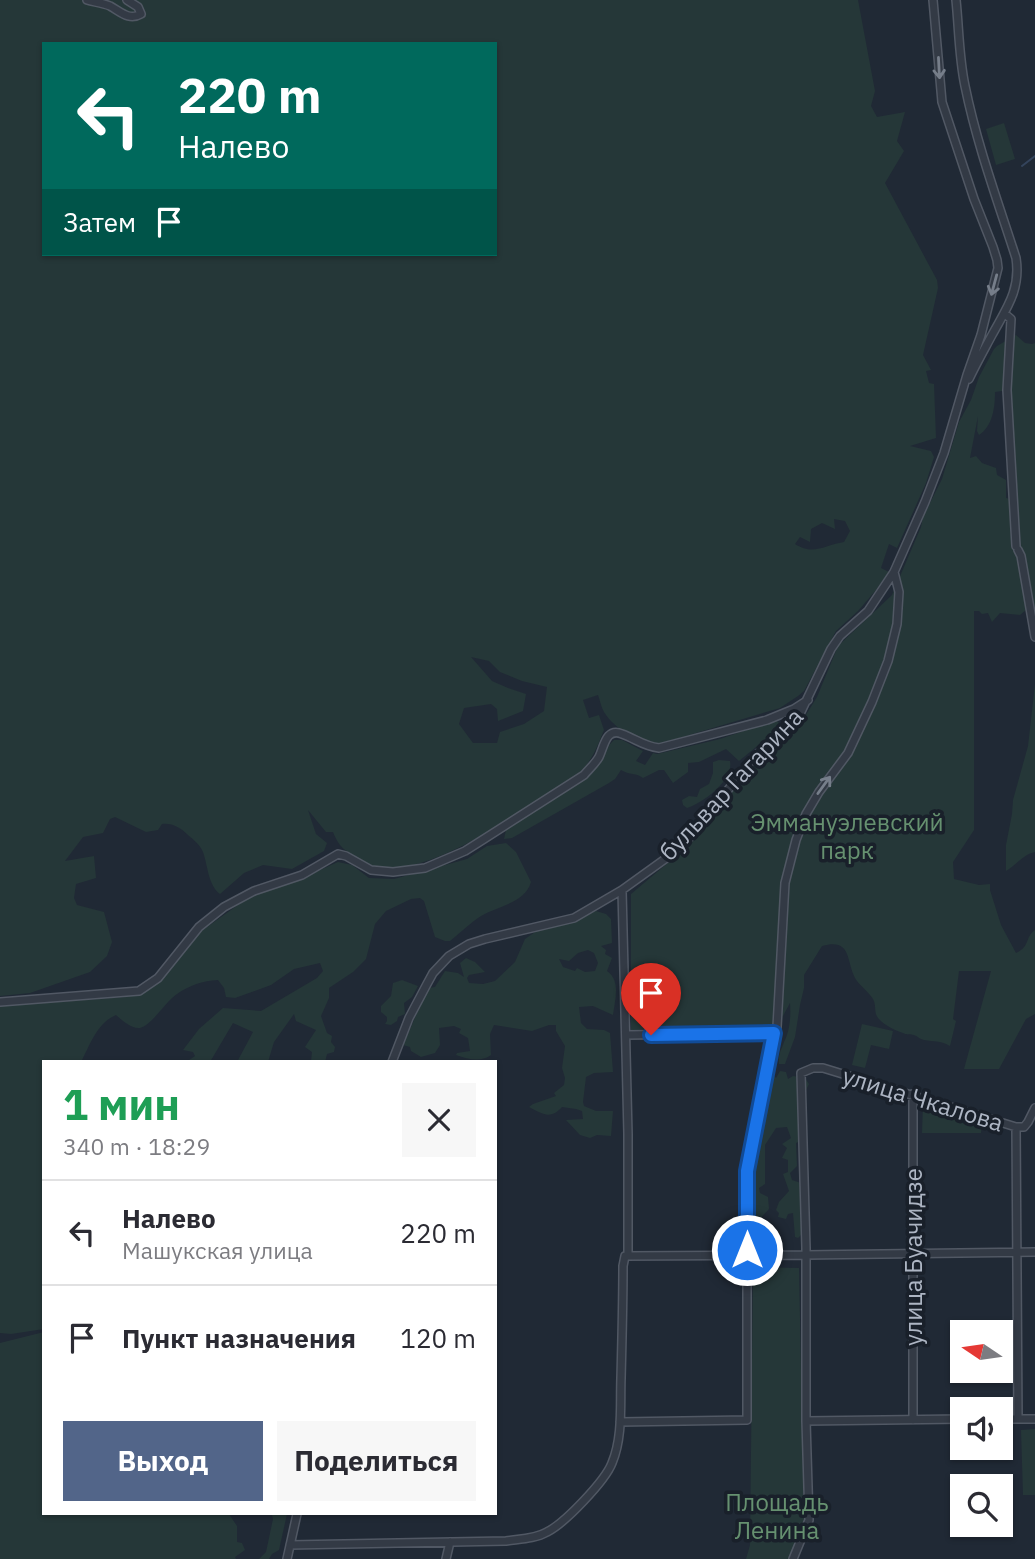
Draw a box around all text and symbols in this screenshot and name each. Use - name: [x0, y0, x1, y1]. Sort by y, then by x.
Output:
- one-way arrow: [933, 56, 946, 79]
- text: 220 m: [178, 63, 322, 126]
- icon: left: [63, 70, 154, 161]
- text: Налево: [178, 125, 289, 167]
- icon: arrive: [150, 203, 188, 241]
- text: Затем: [63, 205, 136, 239]
- one-way arrow: [987, 274, 1000, 296]
- street label: бульвар Гагарина: [652, 701, 810, 867]
- one-way arrow: [817, 776, 832, 795]
- park label: Эммануэлевский парк: [750, 806, 944, 866]
- pin: [621, 963, 681, 1035]
- icon: arrive: [632, 974, 670, 1012]
- street label: улица Чкалова: [839, 1059, 1008, 1139]
- text: 1 мин: [63, 1077, 180, 1132]
- button: close: [402, 1083, 476, 1157]
- text: 340 m · 18:29: [63, 1131, 210, 1161]
- street label: улица Буачидзе: [897, 1168, 929, 1346]
- text: Налево: [122, 1201, 216, 1235]
- position arrow: [710, 1213, 784, 1287]
- icon: left: [63, 1214, 101, 1252]
- text: 220 m: [400, 1216, 476, 1250]
- text: Машукская улица: [122, 1235, 313, 1265]
- icon: arrive: [63, 1319, 101, 1357]
- north arrow: [950, 1320, 1013, 1382]
- map controls: [950, 1320, 1013, 1537]
- text: Пункт назначения: [122, 1321, 356, 1355]
- text: 120 m: [400, 1321, 476, 1355]
- button: sound: [950, 1397, 1013, 1460]
- button: Выход: [63, 1421, 263, 1501]
- button: Поделиться: [277, 1421, 476, 1501]
- button: search: [950, 1474, 1013, 1537]
- park label: Площадь Ленина: [725, 1486, 829, 1546]

